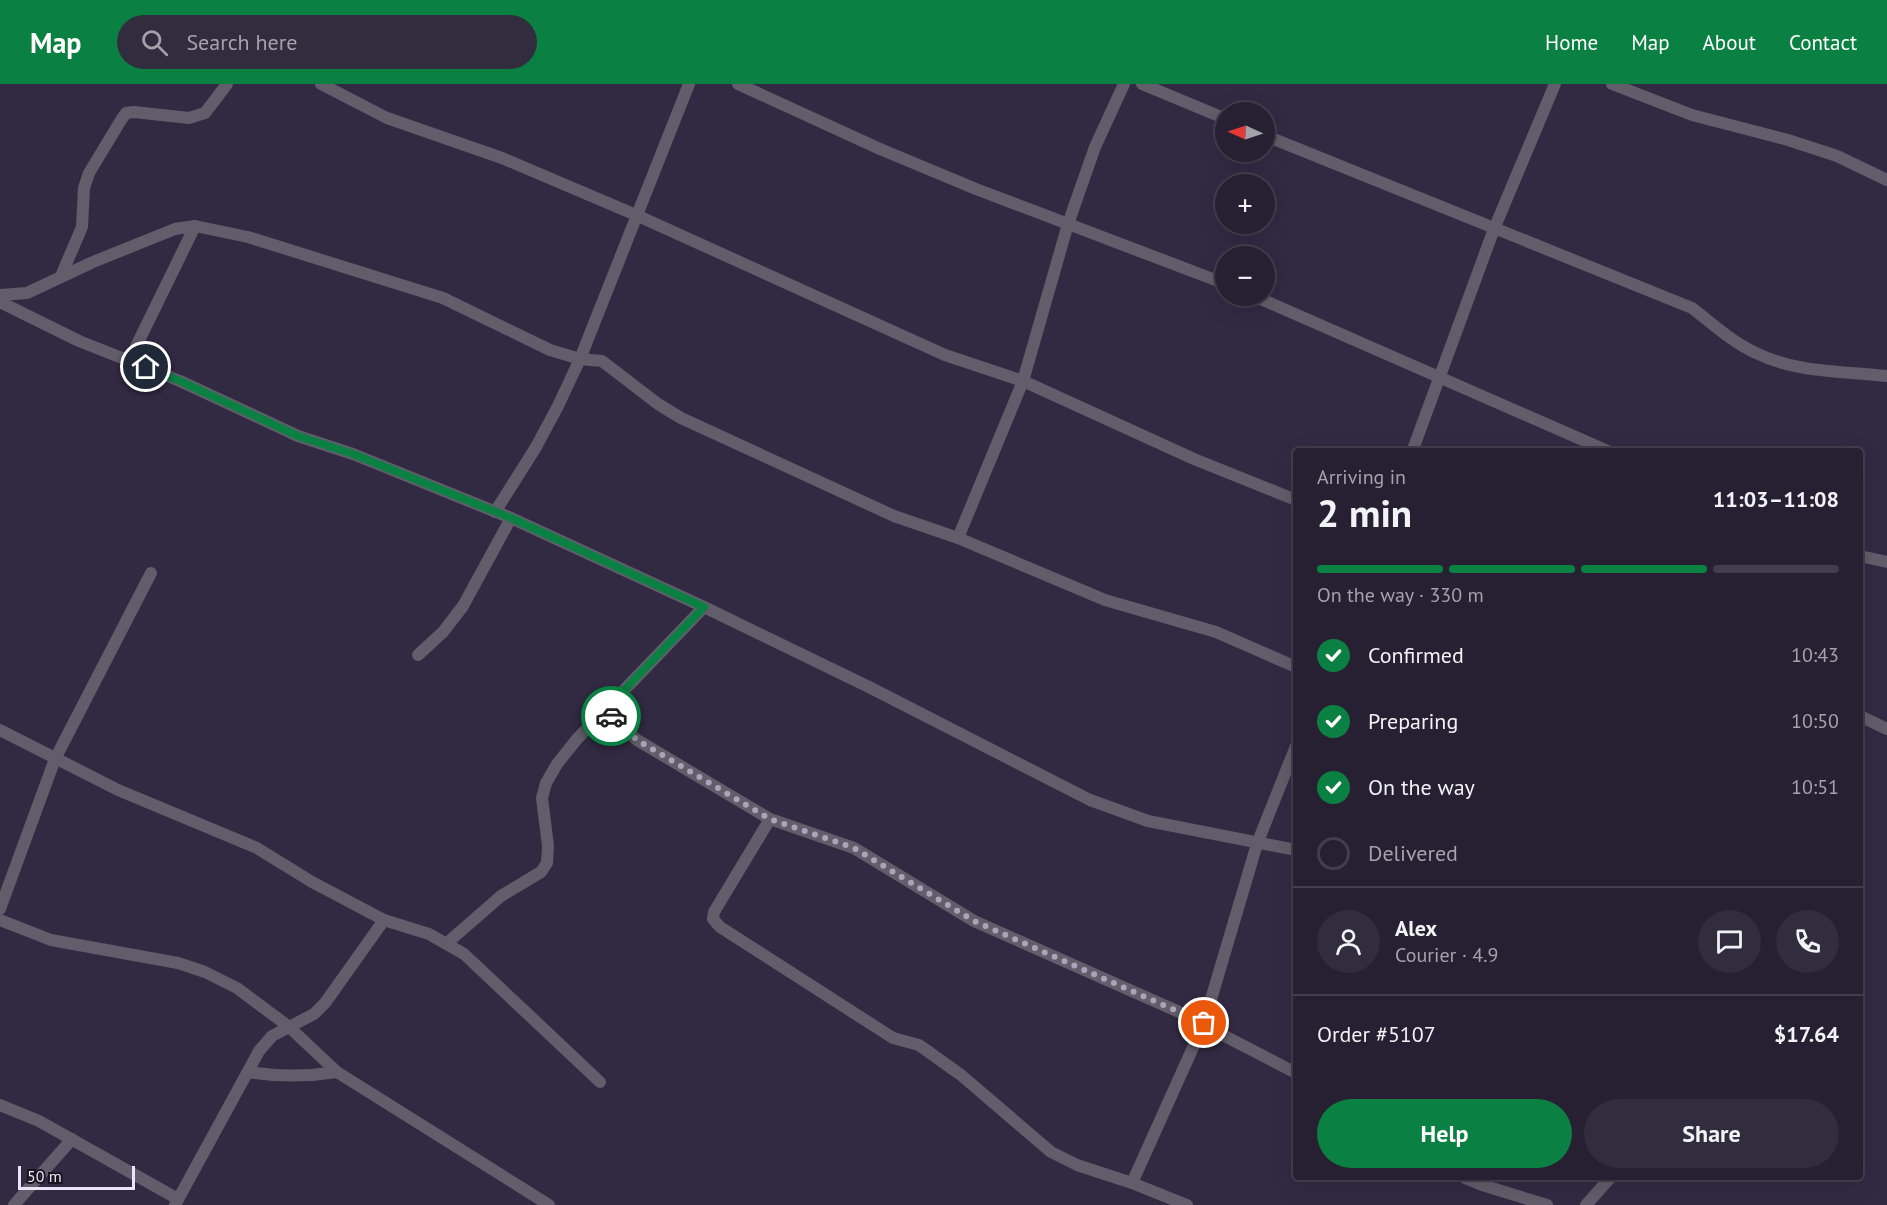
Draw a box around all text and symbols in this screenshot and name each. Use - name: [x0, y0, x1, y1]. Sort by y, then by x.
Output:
- search box: [117, 15, 537, 69]
- text: Map: [30, 24, 81, 61]
- icon: search: [138, 26, 171, 59]
- text: Search here: [186, 28, 297, 56]
- text: Home: [1545, 29, 1598, 56]
- text: Map: [1631, 29, 1670, 56]
- text: About: [1703, 29, 1756, 56]
- text: Contact: [1789, 29, 1857, 56]
- north arrow: [1215, 102, 1275, 162]
- map controls: [1215, 102, 1275, 306]
- button: +: [1215, 174, 1275, 234]
- button: −: [1215, 246, 1275, 306]
- pin: [120, 341, 171, 392]
- icon: home: [129, 350, 162, 383]
- text: Arriving in: [1317, 464, 1406, 490]
- text: 11:03–11:08: [1713, 485, 1839, 513]
- text: 2 min: [1317, 487, 1412, 538]
- text: On the way · 330 m: [1317, 582, 1484, 608]
- icon: check: [1317, 639, 1350, 672]
- text: Confirmed: [1368, 641, 1464, 669]
- text: 10:43: [1791, 642, 1839, 668]
- courier: [581, 686, 641, 746]
- icon: car: [595, 700, 628, 733]
- icon: check: [1317, 705, 1350, 738]
- text: Preparing: [1368, 707, 1458, 735]
- text: 10:50: [1791, 708, 1839, 734]
- icon: check: [1317, 771, 1350, 804]
- text: On the way: [1368, 773, 1475, 801]
- text: 10:51: [1791, 774, 1839, 800]
- text: Delivered: [1368, 839, 1458, 867]
- button: person: [1317, 910, 1380, 973]
- button: chat: [1698, 910, 1761, 973]
- button: phone: [1776, 910, 1839, 973]
- text: Alex: [1395, 914, 1437, 942]
- text: Courier · 4.9: [1395, 942, 1498, 968]
- pin: [1178, 997, 1229, 1048]
- icon: bag: [1187, 1006, 1220, 1039]
- text: Order #5107: [1317, 1020, 1436, 1048]
- text: $17.64: [1774, 1020, 1839, 1048]
- button: Help: [1317, 1099, 1572, 1168]
- button: Share: [1584, 1099, 1839, 1168]
- scale bar: [18, 1163, 135, 1190]
- text: 50 m: [27, 1166, 62, 1186]

